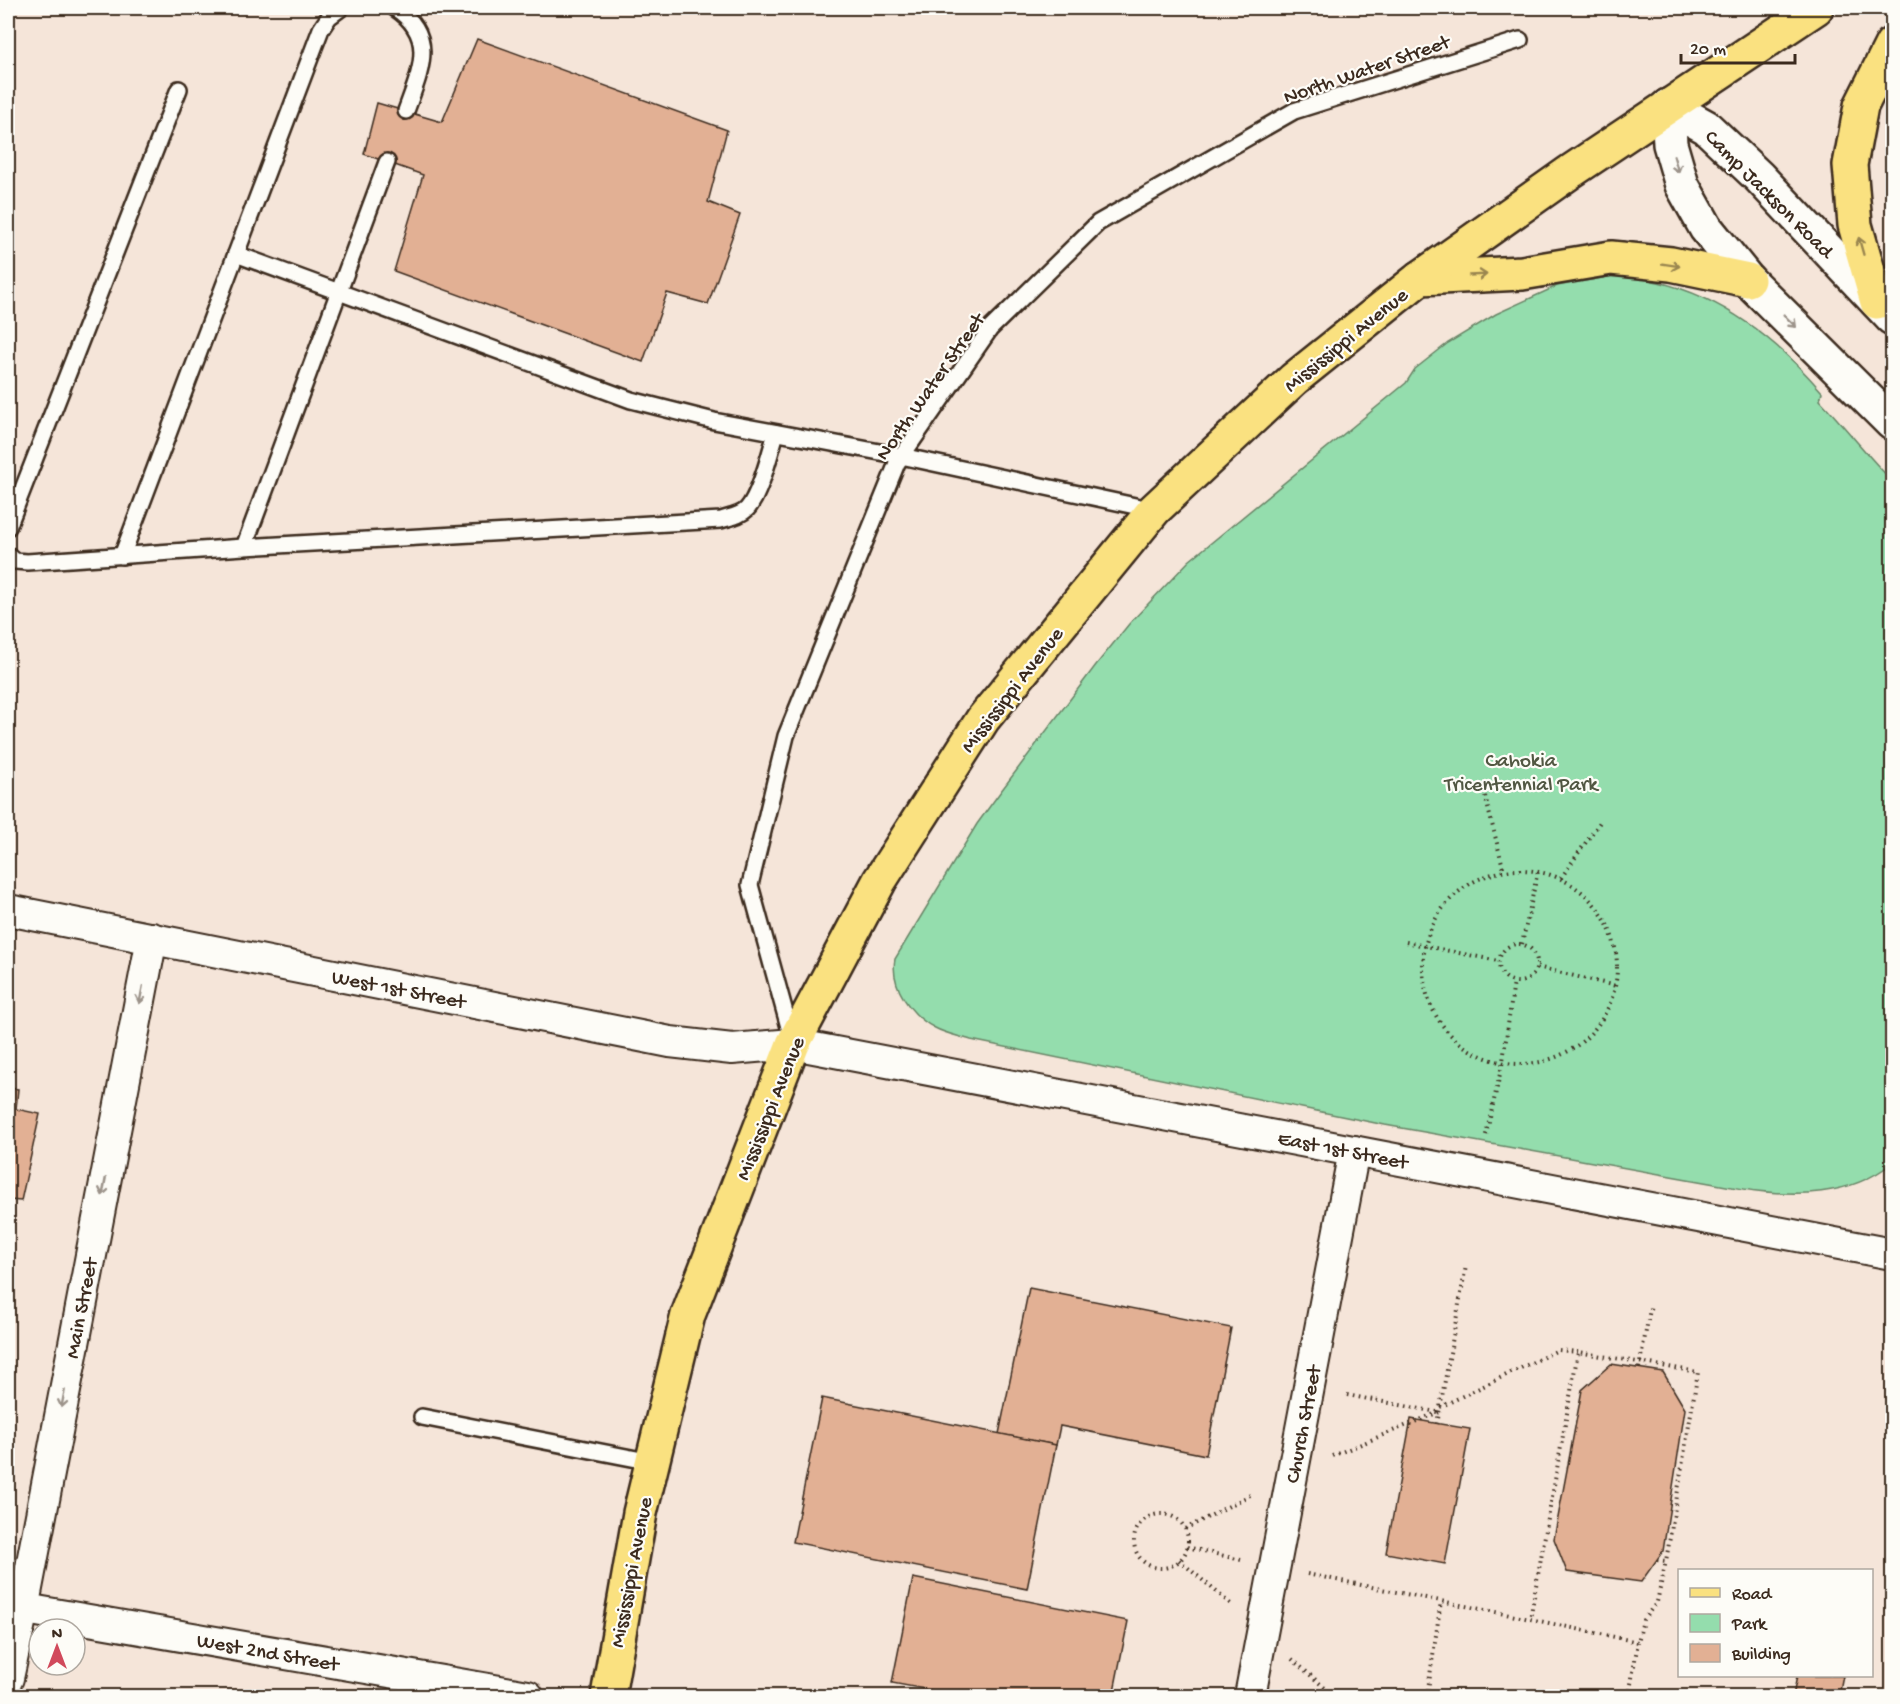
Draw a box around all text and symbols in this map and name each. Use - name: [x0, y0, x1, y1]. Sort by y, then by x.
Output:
- scale bar: [1681, 27, 1795, 65]
- street label: North Water Street: [1281, 30, 1456, 111]
- text: 20 m: [1690, 40, 1726, 61]
- street label: Camp Jackson Road: [1698, 126, 1838, 266]
- one-way arrow: [1671, 154, 1682, 173]
- one-way arrow: [1855, 237, 1866, 256]
- one-way arrow: [1661, 260, 1681, 271]
- one-way arrow: [1467, 270, 1487, 281]
- street label: Mississippi Avenue: [1280, 283, 1415, 399]
- street label: North Water Street: [872, 308, 993, 467]
- one-way arrow: [1782, 314, 1797, 329]
- street label: Mississippi Avenue: [957, 622, 1071, 759]
- park label: Cahokia Tricentennial Park: [1443, 750, 1600, 799]
- street label: West 1st Street: [329, 966, 470, 1017]
- one-way arrow: [135, 985, 146, 1005]
- street label: Mississippi Avenue: [732, 1033, 813, 1185]
- street label: East 1st Street: [1275, 1128, 1412, 1178]
- one-way arrow: [98, 1176, 109, 1196]
- street label: Main Street: [61, 1254, 106, 1361]
- street label: Church Street: [1282, 1361, 1330, 1486]
- one-way arrow: [57, 1389, 68, 1408]
- street label: Mississippi Avenue: [607, 1494, 660, 1650]
- legend: [1678, 1569, 1873, 1677]
- text: Road: [1732, 1585, 1773, 1606]
- text: Park: [1731, 1615, 1768, 1636]
- north arrow: [27, 1617, 87, 1677]
- text: N: [52, 1626, 63, 1645]
- street label: West 2nd Street: [195, 1630, 343, 1680]
- text: Building: [1731, 1645, 1791, 1666]

